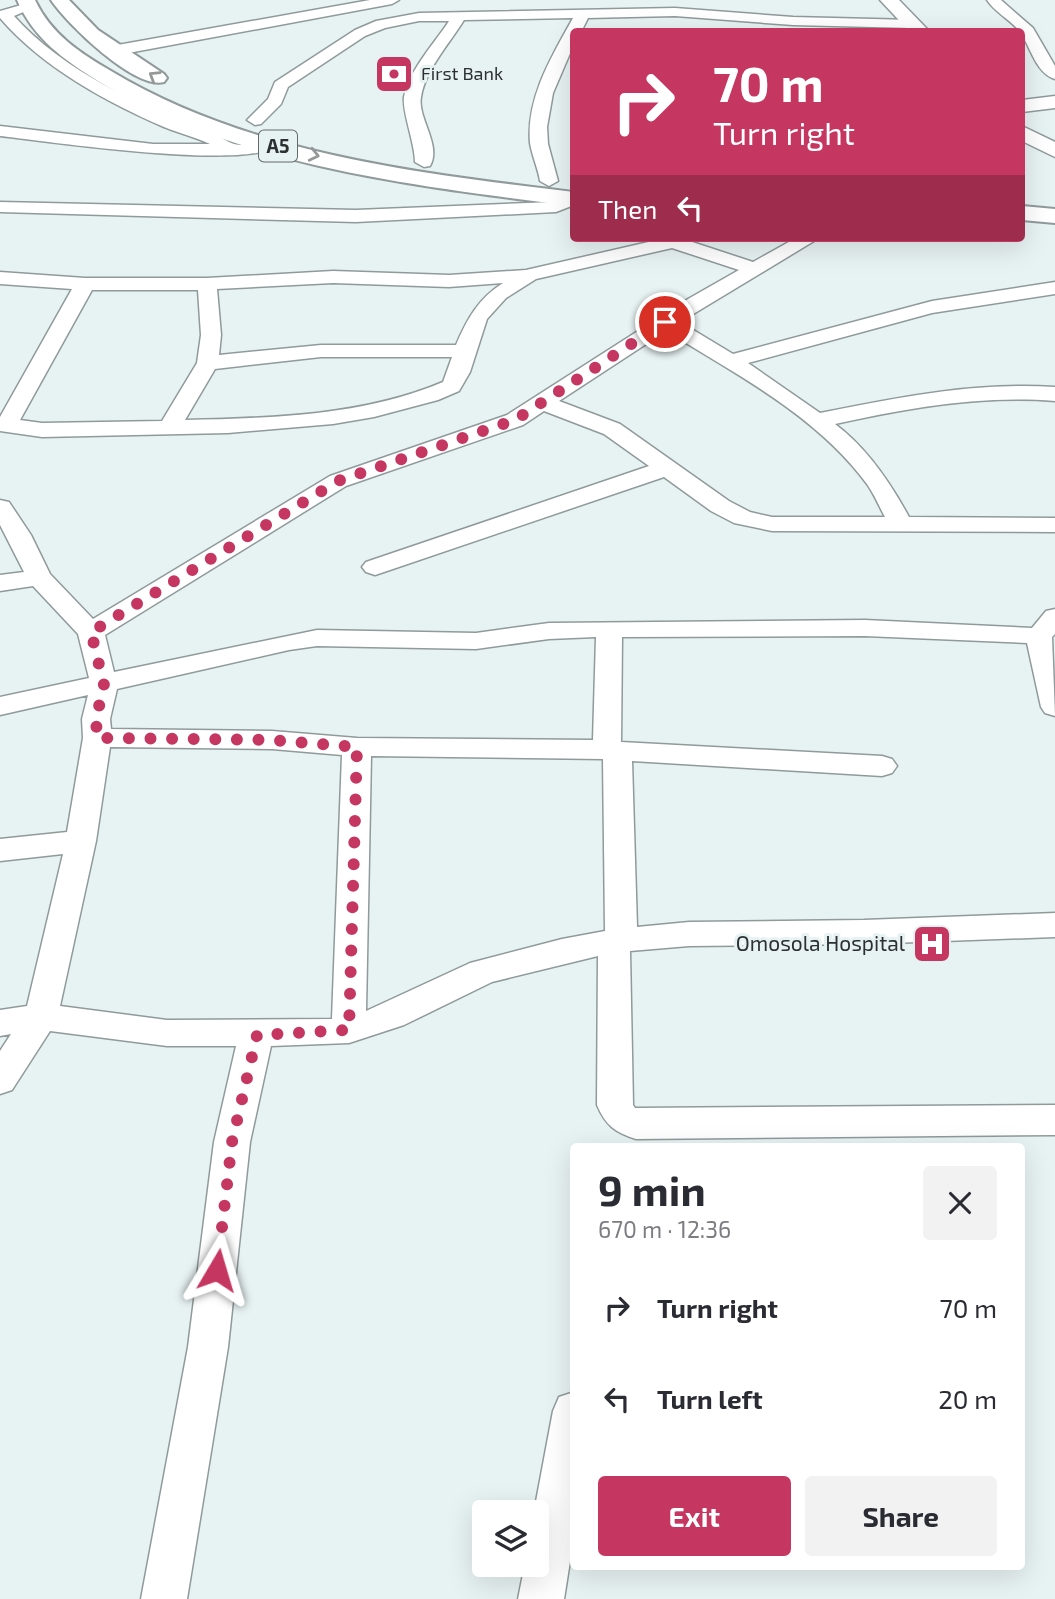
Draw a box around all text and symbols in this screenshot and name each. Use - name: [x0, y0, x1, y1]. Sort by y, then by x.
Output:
- bank icon: First Bank: [373, 53, 415, 95]
- text: 70 m: [713, 53, 824, 112]
- icon: right: [598, 56, 689, 147]
- place label: First Bank: [421, 62, 503, 84]
- one-way arrow: [149, 72, 162, 85]
- text: Turn right: [713, 113, 855, 151]
- road number: A5: [259, 130, 297, 162]
- one-way arrow: [308, 147, 320, 162]
- icon: left: [671, 189, 709, 227]
- text: Then: [598, 193, 657, 224]
- pin: [635, 292, 695, 352]
- icon: arrive: [646, 303, 684, 341]
- hospital icon: Omosola Hospital: [911, 923, 953, 965]
- place label: Omosola Hospital: [736, 930, 906, 955]
- text: 9 min: [598, 1164, 706, 1214]
- button: close: [923, 1166, 997, 1240]
- text: 670 m · 12:36: [598, 1215, 731, 1243]
- position arrow: [180, 1233, 254, 1307]
- icon: right: [598, 1289, 636, 1327]
- text: Turn right: [657, 1292, 778, 1323]
- text: 70 m: [939, 1292, 997, 1323]
- icon: left: [598, 1380, 636, 1418]
- text: Turn left: [657, 1383, 763, 1414]
- text: 20 m: [938, 1383, 997, 1414]
- button: Exit: [598, 1476, 791, 1556]
- button: Share: [805, 1476, 997, 1556]
- map controls: [472, 1500, 549, 1577]
- button: layers: [472, 1500, 549, 1577]

